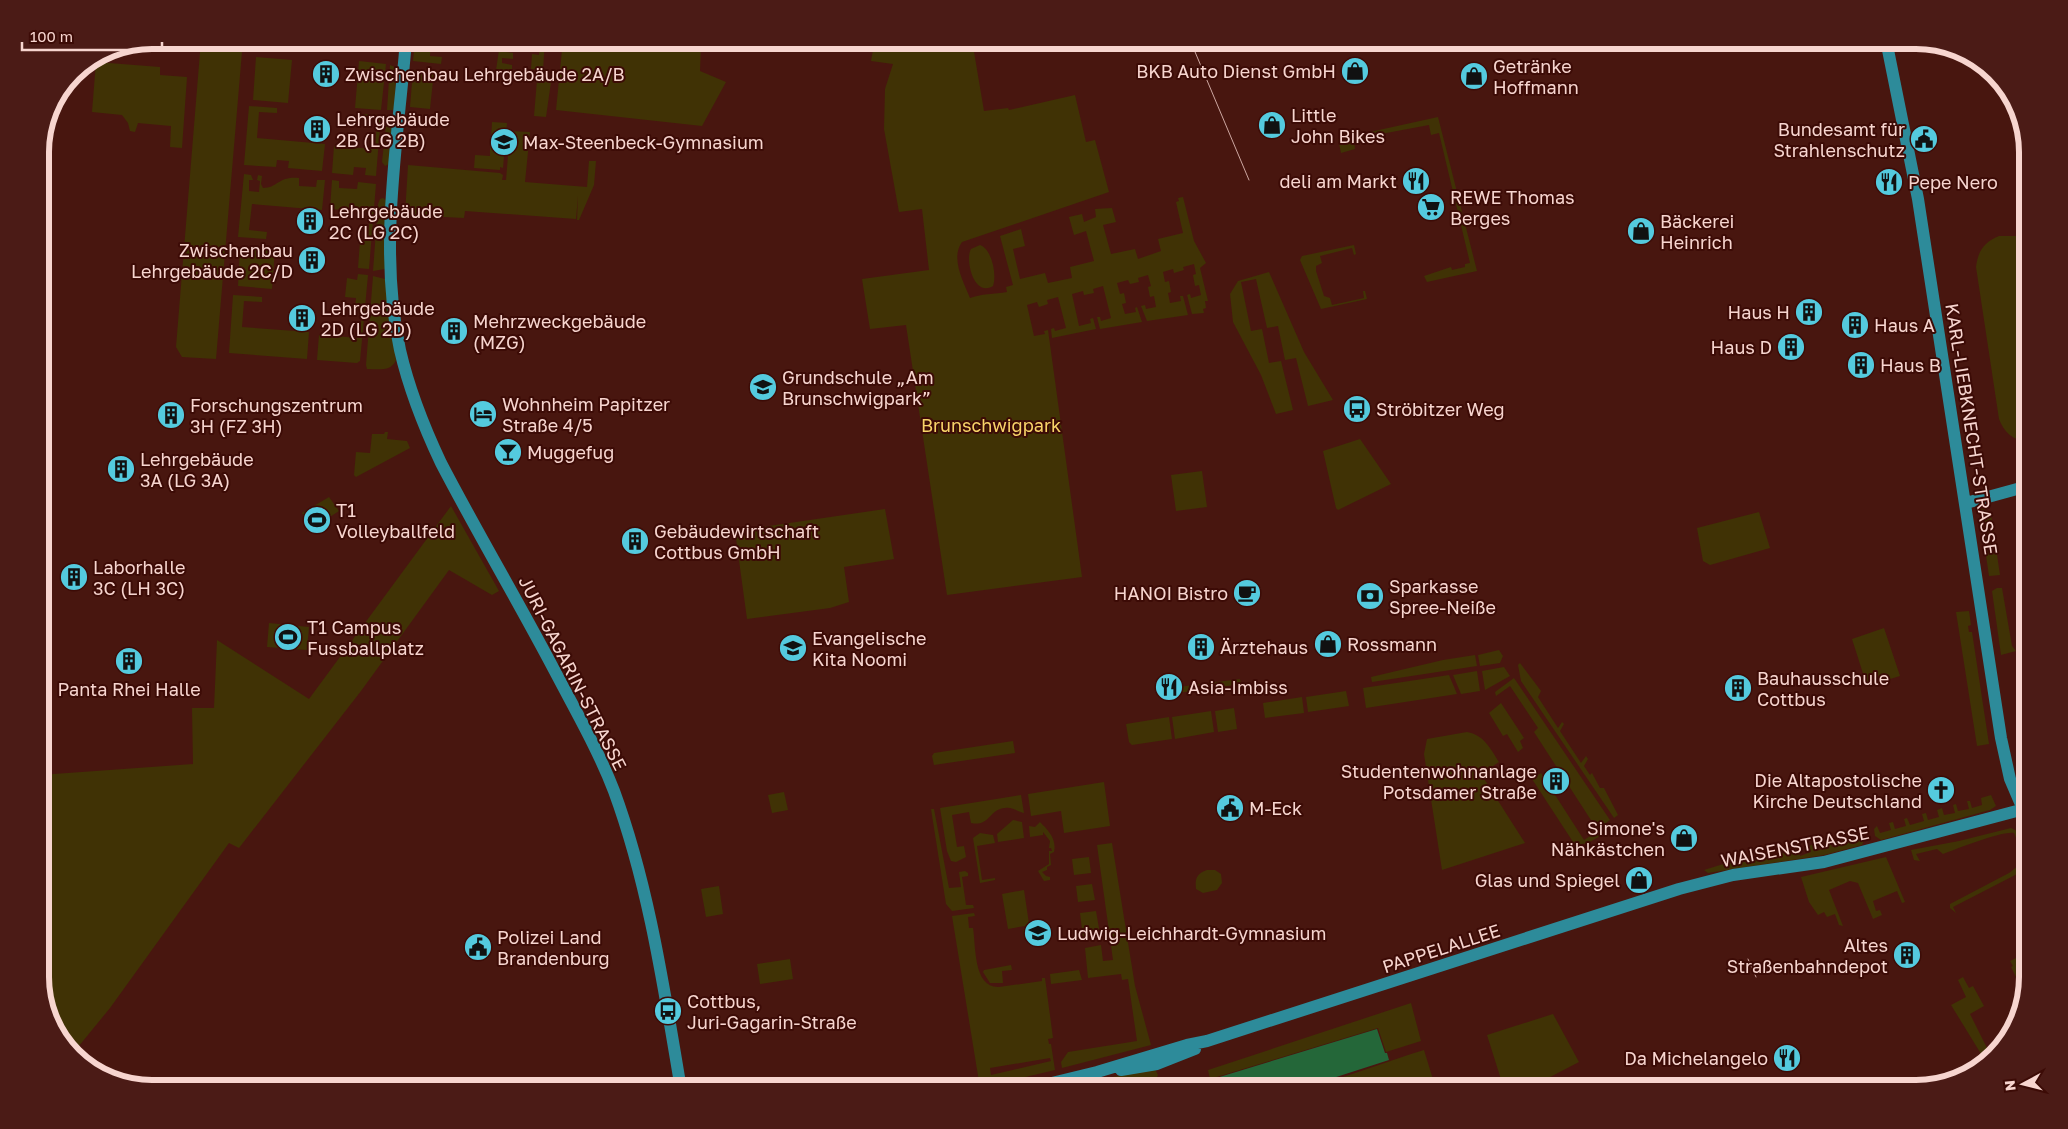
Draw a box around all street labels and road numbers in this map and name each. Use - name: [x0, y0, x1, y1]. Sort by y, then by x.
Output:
- street label: KARL-LIEBKNECHT-STRASSE: [1941, 302, 2003, 556]
- street label: JURI-GAGARIN-STRASSE: [514, 572, 632, 774]
- street label: WAISENSTRASSE: [1719, 821, 1871, 871]
- street label: PAPPELALLEE: [1379, 919, 1503, 977]

